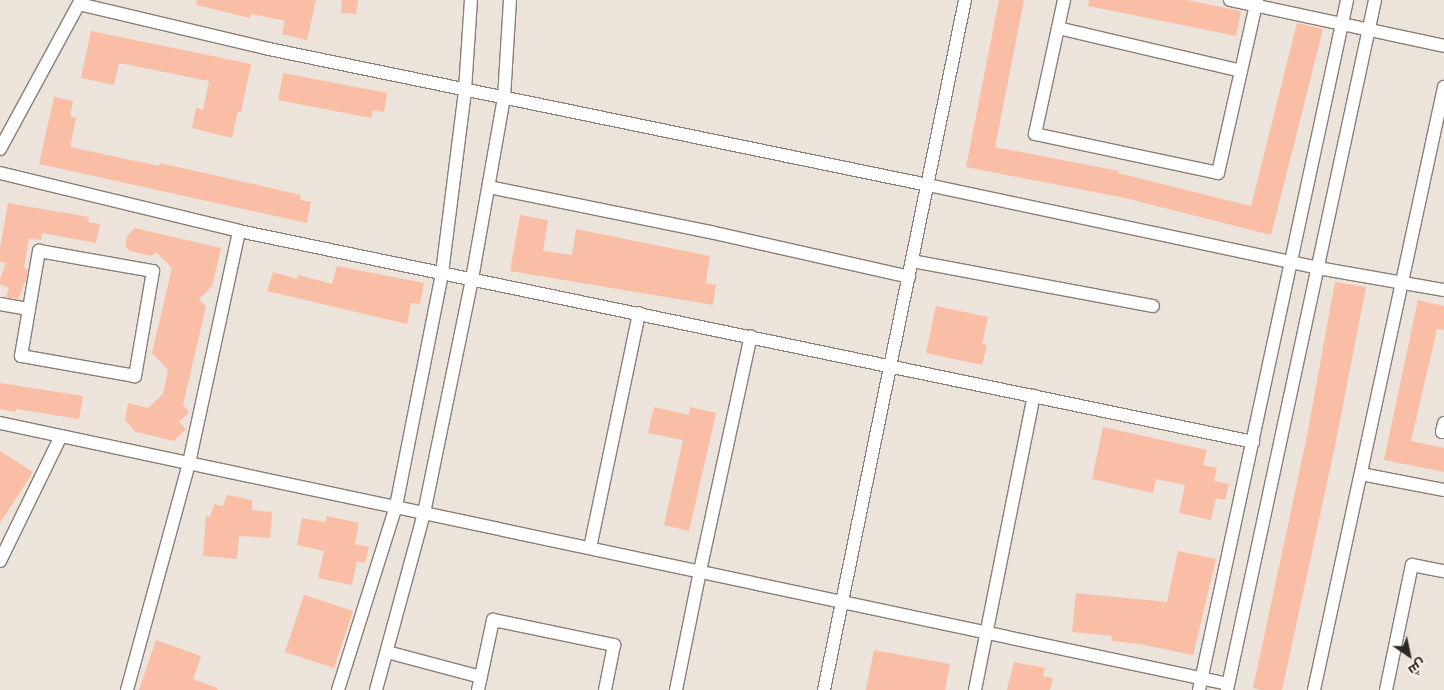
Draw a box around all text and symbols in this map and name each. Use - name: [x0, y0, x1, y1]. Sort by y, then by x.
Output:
- north arrow: [1384, 630, 1434, 680]
- text: ش: [1405, 656, 1429, 679]

